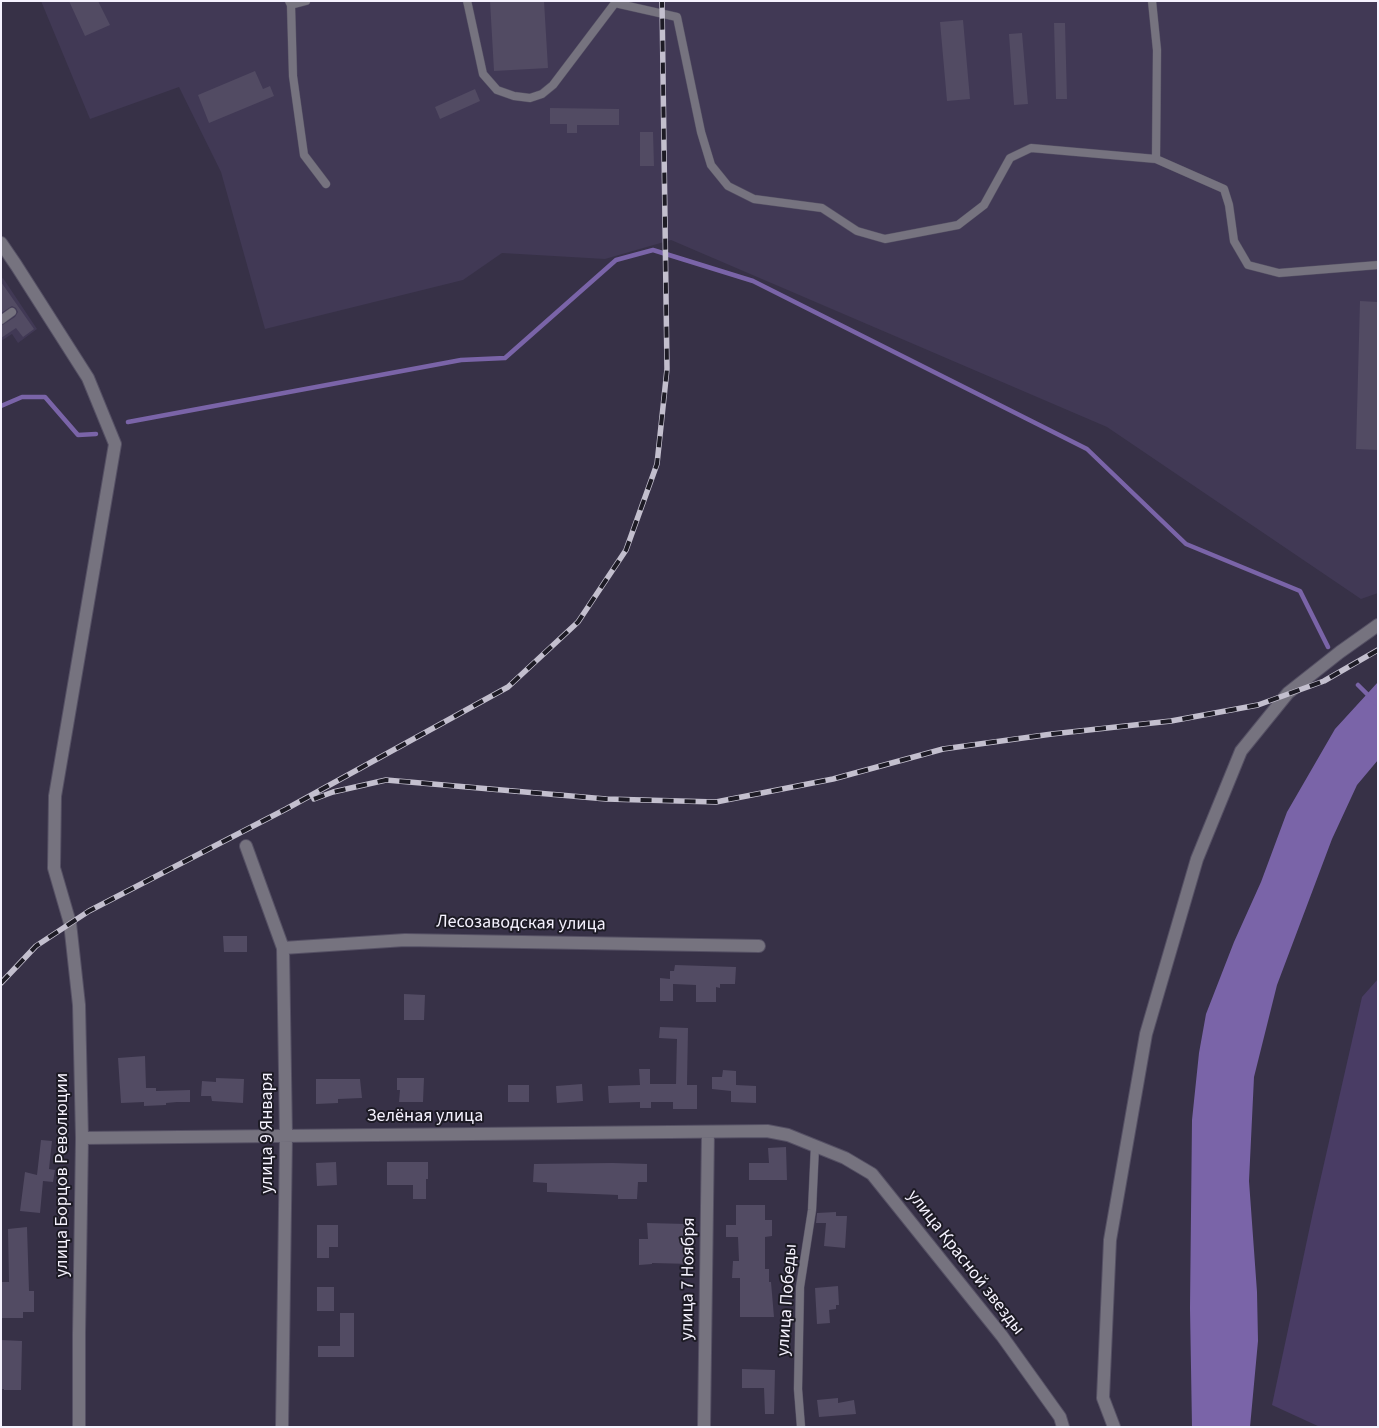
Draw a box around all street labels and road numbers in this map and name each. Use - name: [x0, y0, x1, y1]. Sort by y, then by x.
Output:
- street label: Лесозаводская улица: [436, 912, 606, 936]
- street label: улица 9 Января: [257, 1072, 279, 1194]
- street label: улица Борцов Революции: [52, 1073, 74, 1277]
- street label: Зелёная улица: [367, 1106, 483, 1128]
- street label: улица Красной звезды: [902, 1186, 1028, 1340]
- street label: улица 7 Ноября: [677, 1217, 701, 1341]
- street label: улица Победы: [773, 1243, 803, 1357]

